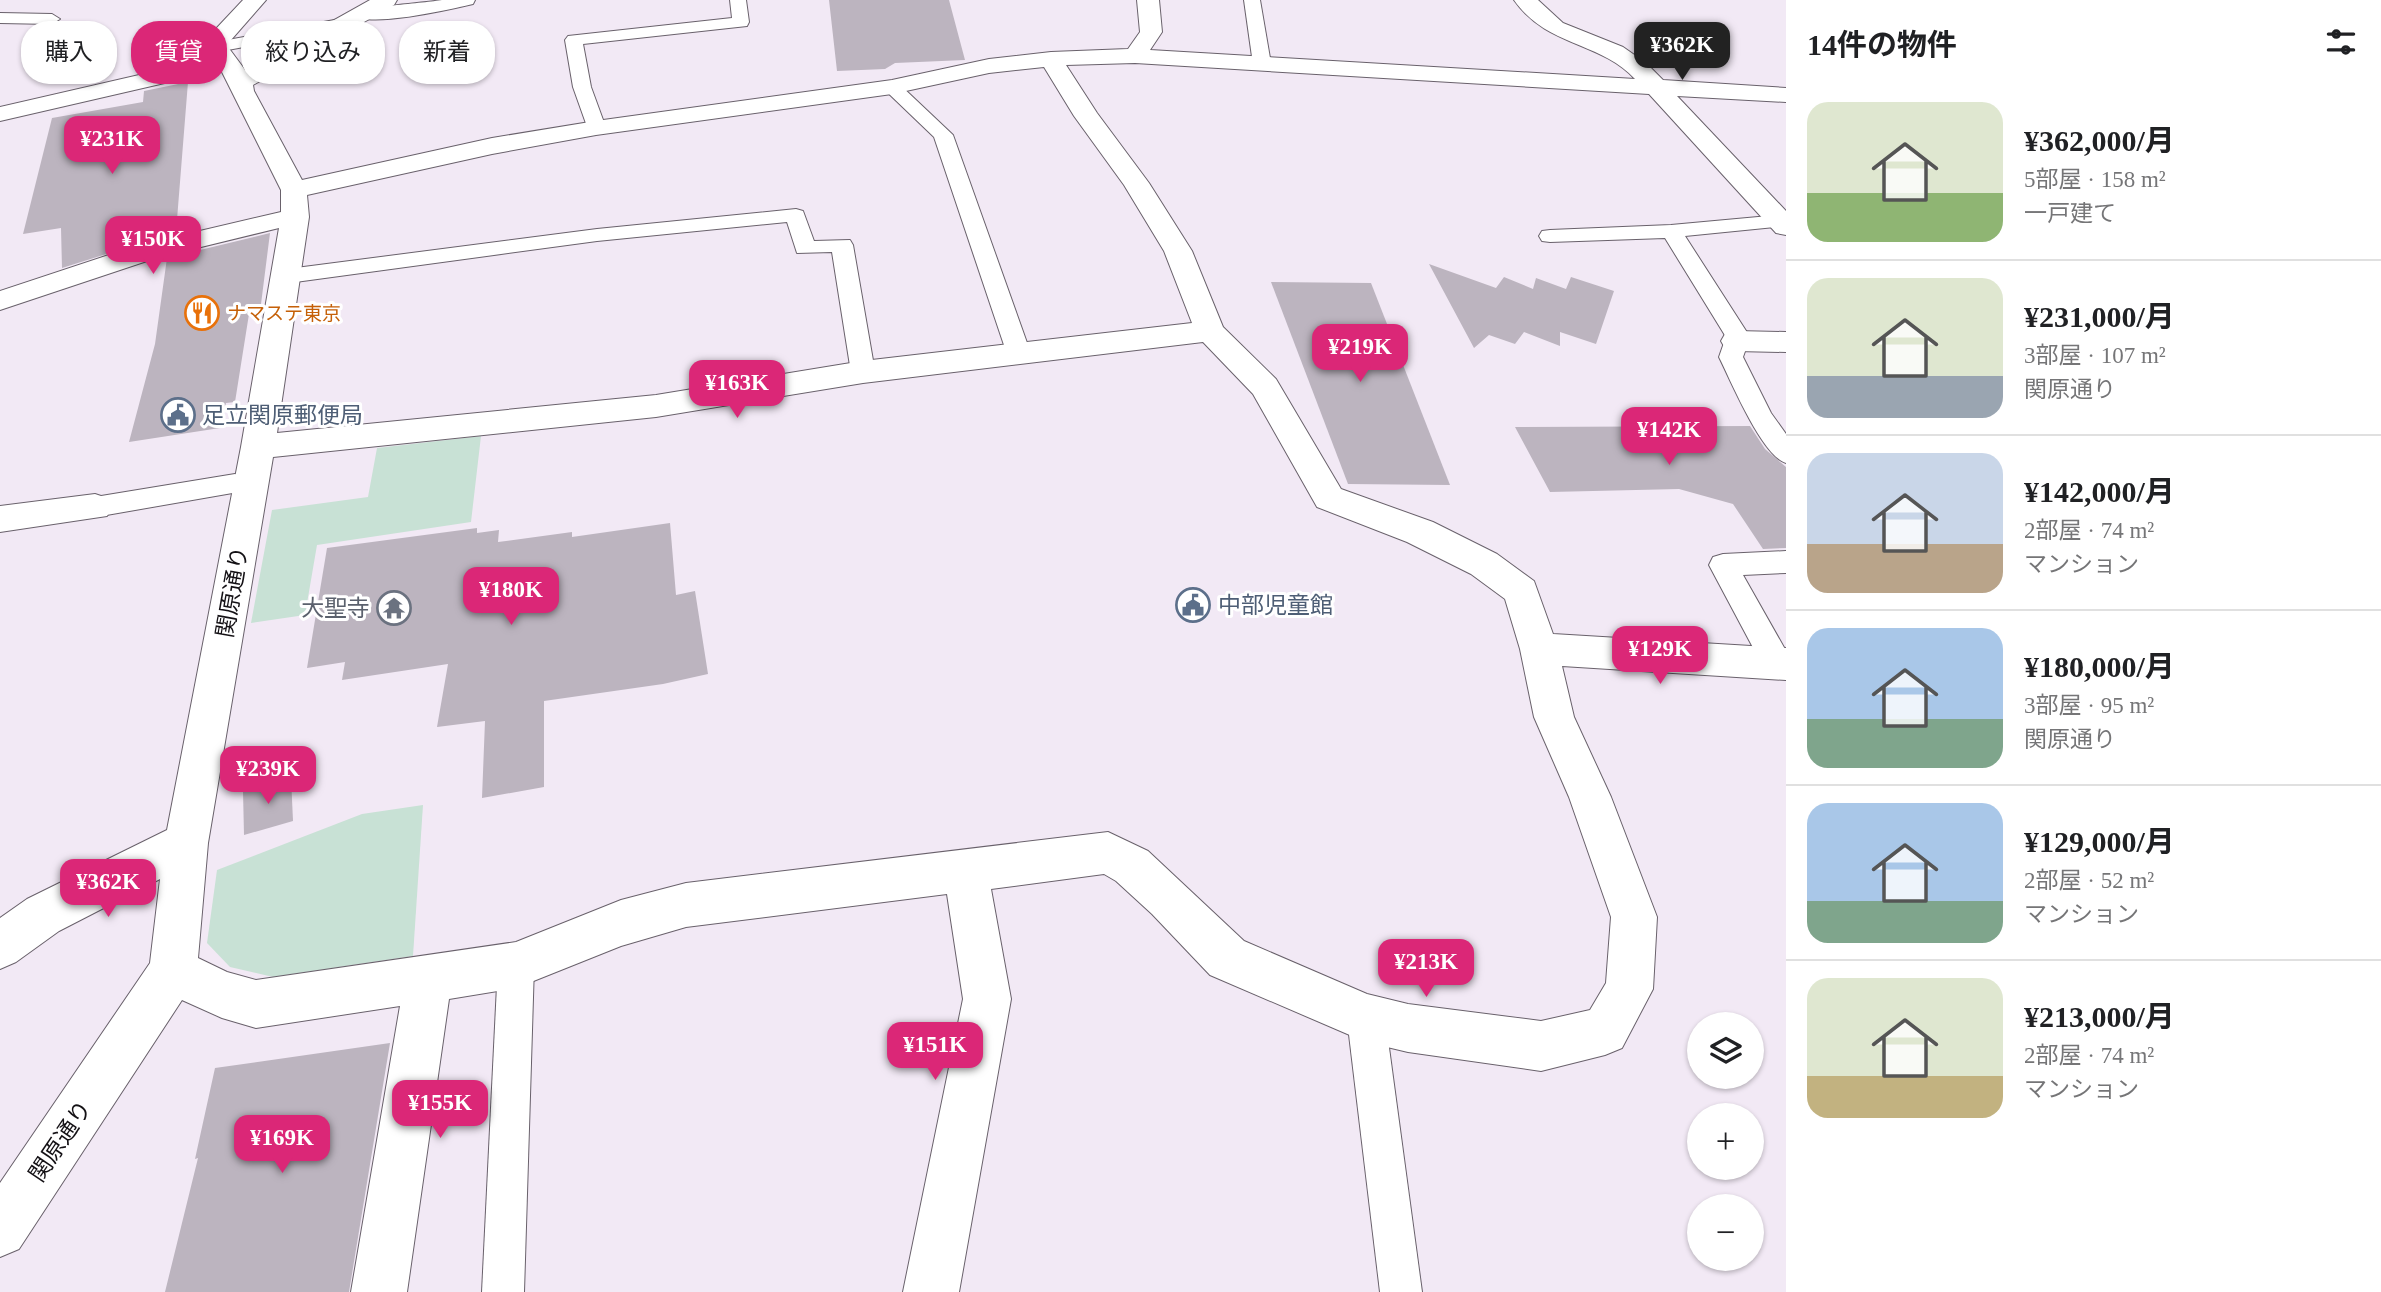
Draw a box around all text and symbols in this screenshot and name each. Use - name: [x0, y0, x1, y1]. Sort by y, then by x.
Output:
- chip: 購入: [21, 21, 117, 84]
- chip: 賃貸: [131, 21, 227, 84]
- chip: 絞り込み: [241, 21, 385, 84]
- chip: 新着: [399, 21, 495, 84]
- pin: ¥362K: [1633, 22, 1731, 82]
- icon: filters: [2322, 23, 2360, 61]
- text: 14件の物件: [1807, 28, 1957, 61]
- text: ¥362K: [1650, 32, 1714, 57]
- pin: ¥231K: [63, 116, 161, 176]
- text: ¥362,000/月: [2024, 124, 2175, 157]
- text: ¥231K: [80, 126, 144, 151]
- icon: home: [1863, 130, 1947, 214]
- text: 5部屋 · 158 m²: [2024, 167, 2166, 192]
- text: 一戸建て: [2024, 201, 2116, 226]
- pin: ¥150K: [104, 216, 202, 276]
- text: ¥150K: [121, 226, 185, 251]
- restaurant icon: ナマステ東京: [183, 294, 221, 332]
- text: ¥231,000/月: [2024, 300, 2175, 333]
- place label: ナマステ東京: [227, 303, 341, 324]
- icon: home: [1863, 306, 1947, 390]
- pin: ¥219K: [1311, 324, 1409, 384]
- text: ¥219K: [1328, 334, 1392, 359]
- text: 3部屋 · 107 m²: [2024, 343, 2166, 368]
- pin: ¥163K: [688, 360, 786, 420]
- text: ¥163K: [705, 370, 769, 395]
- text: 関原通り: [2024, 377, 2116, 402]
- public building icon: 足立関原郵便局: [159, 396, 197, 434]
- place label: 足立関原郵便局: [202, 403, 363, 428]
- pin: ¥142K: [1620, 407, 1718, 467]
- text: ¥142K: [1637, 417, 1701, 442]
- text: ¥142,000/月: [2024, 475, 2175, 508]
- icon: home: [1863, 481, 1947, 565]
- text: 2部屋 · 74 m²: [2024, 518, 2154, 543]
- street label: 関原通り: [212, 545, 253, 640]
- text: マンション: [2024, 552, 2139, 577]
- pin: ¥180K: [462, 568, 560, 627]
- text: ¥180K: [479, 577, 543, 602]
- public building icon: 中部児童館: [1174, 586, 1212, 624]
- temple icon: 大聖寺: [375, 589, 413, 627]
- place label: 中部児童館: [1218, 593, 1333, 618]
- place label: 大聖寺: [301, 596, 370, 621]
- pin: ¥129K: [1611, 626, 1709, 686]
- text: ¥129K: [1628, 636, 1692, 661]
- text: ¥180,000/月: [2024, 650, 2175, 683]
- icon: home: [1863, 656, 1947, 740]
- text: 3部屋 · 95 m²: [2024, 693, 2154, 718]
- text: 関原通り: [2024, 727, 2116, 752]
- pin: ¥239K: [219, 746, 317, 806]
- text: ¥239K: [236, 756, 300, 781]
- text: ¥129,000/月: [2024, 825, 2175, 858]
- icon: home: [1863, 831, 1947, 915]
- pin: ¥362K: [59, 860, 157, 919]
- text: 2部屋 · 52 m²: [2024, 868, 2154, 893]
- text: ¥362K: [76, 869, 140, 894]
- text: マンション: [2024, 902, 2139, 927]
- pin: ¥213K: [1377, 940, 1475, 999]
- text: ¥213K: [1394, 949, 1458, 974]
- text: ¥213,000/月: [2024, 1000, 2175, 1033]
- icon: home: [1863, 1006, 1947, 1090]
- map controls: [1687, 1012, 1764, 1271]
- button: layers: [1687, 1012, 1764, 1089]
- pin: ¥151K: [886, 1023, 984, 1082]
- text: ¥151K: [903, 1032, 967, 1057]
- text: 2部屋 · 74 m²: [2024, 1043, 2154, 1068]
- text: マンション: [2024, 1077, 2139, 1102]
- pin: ¥155K: [391, 1080, 489, 1140]
- text: ¥155K: [408, 1090, 472, 1115]
- street label: 関原通り: [24, 1096, 97, 1186]
- button: +: [1687, 1103, 1764, 1180]
- pin: ¥169K: [233, 1116, 331, 1175]
- text: ¥169K: [250, 1125, 314, 1150]
- button: −: [1687, 1194, 1764, 1271]

